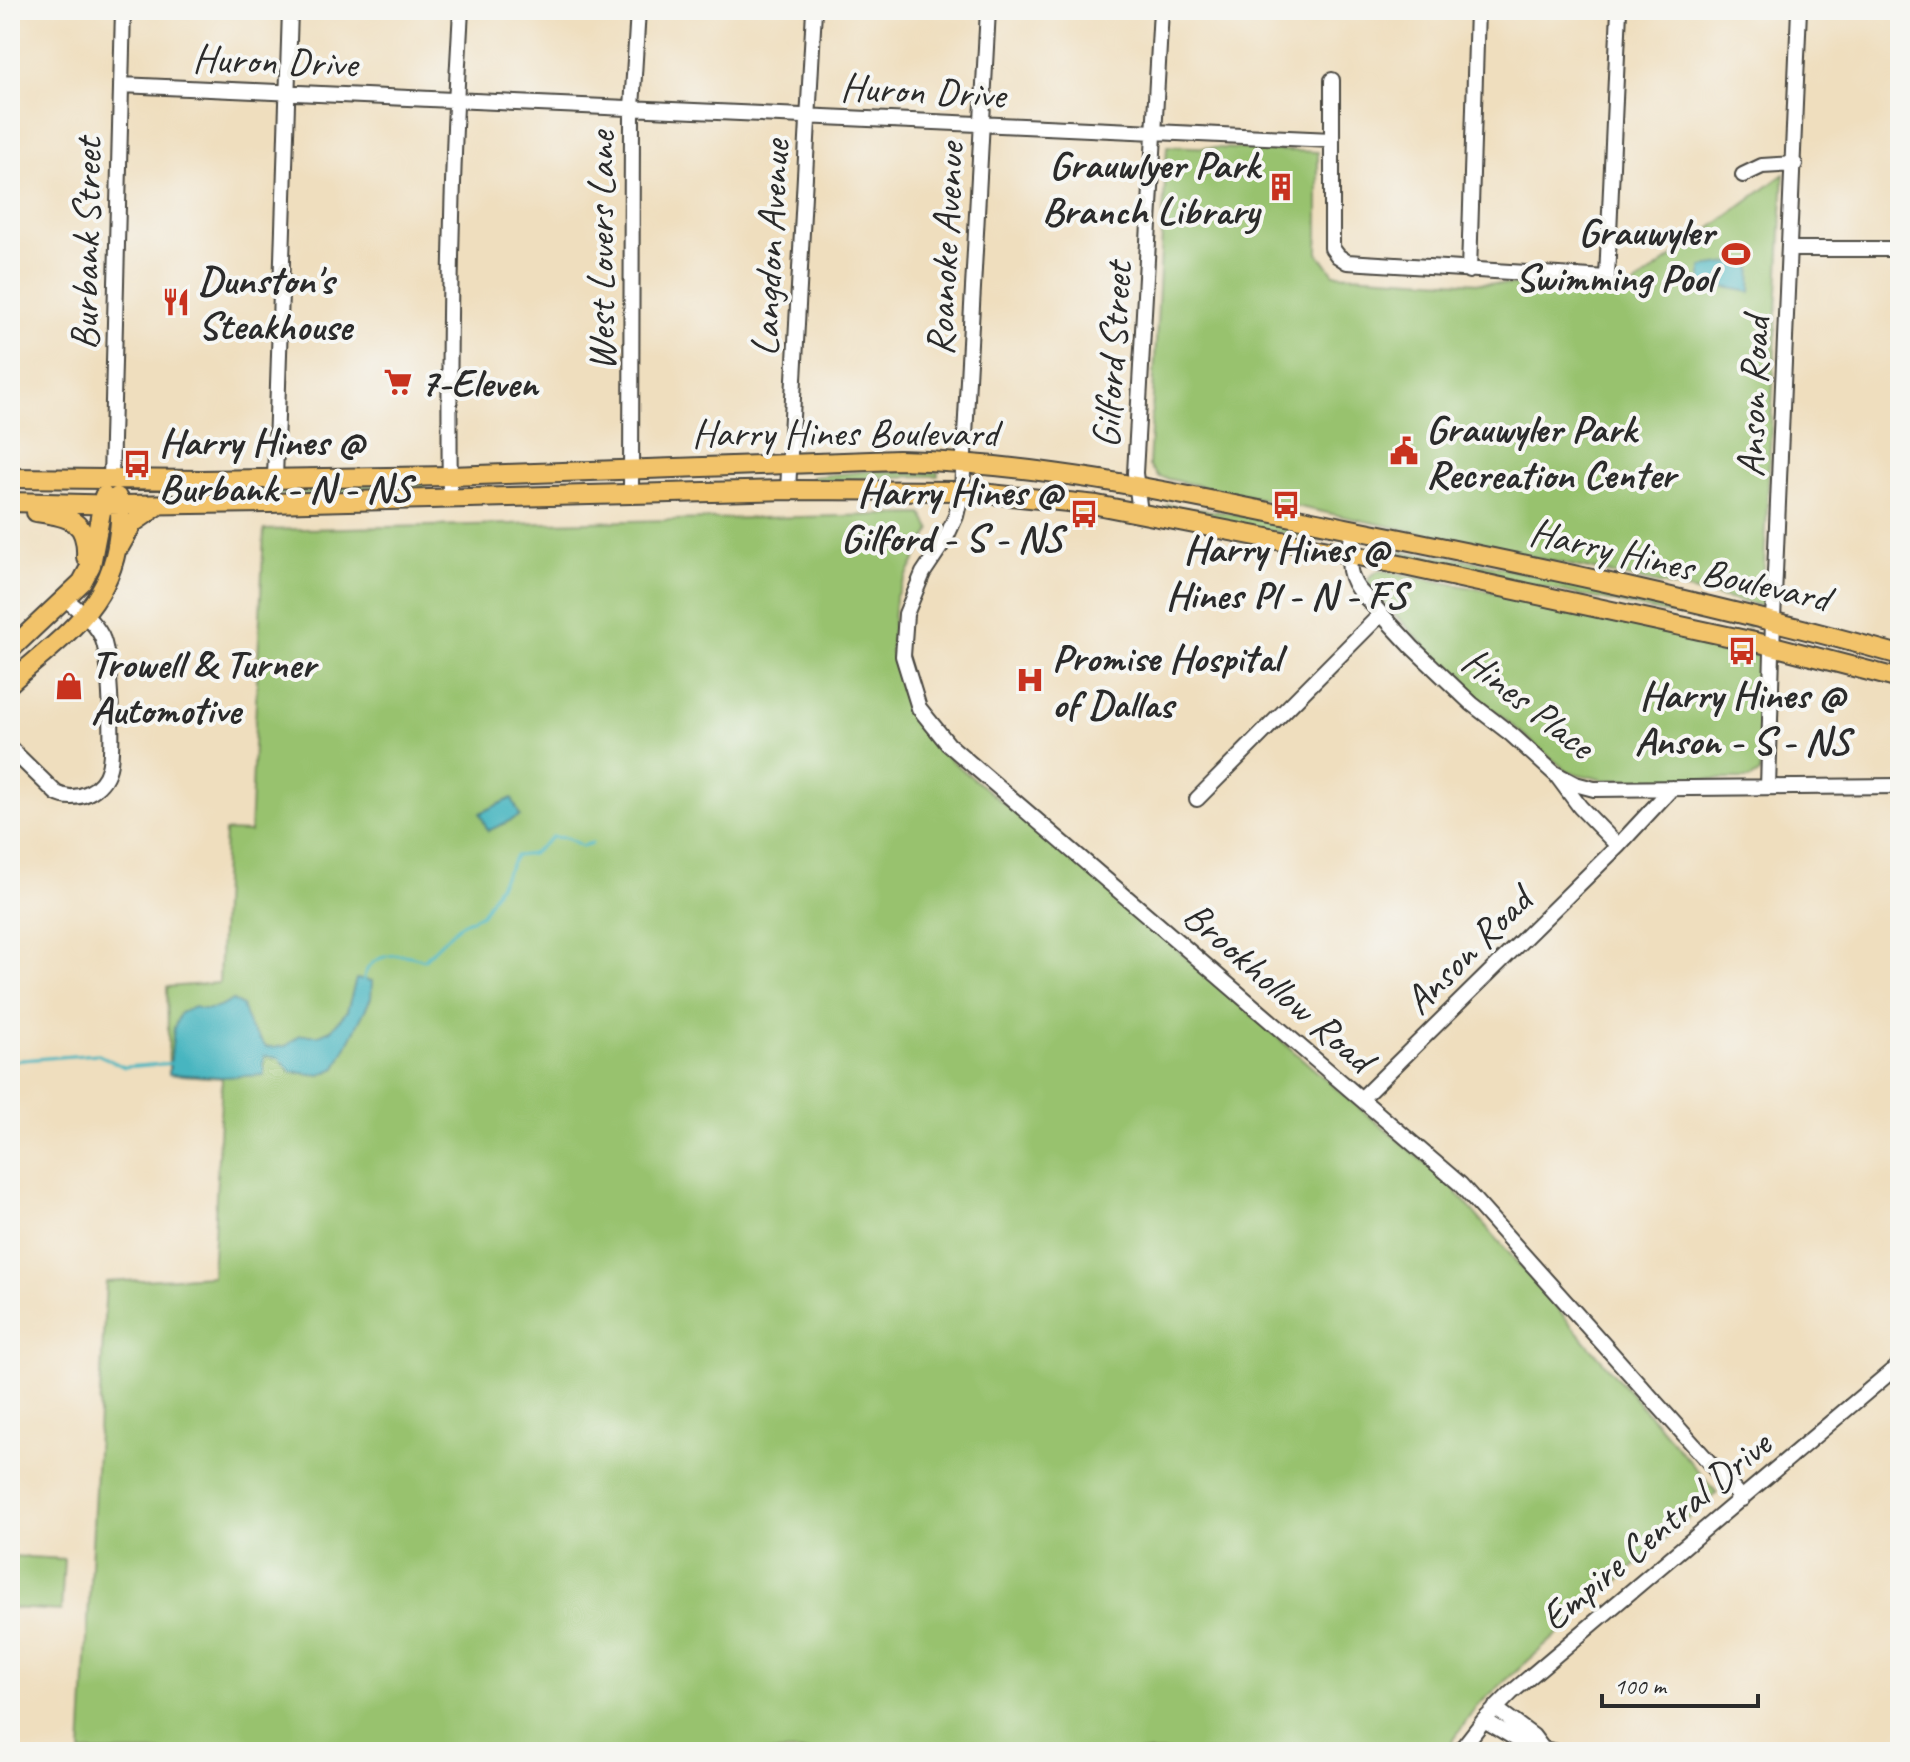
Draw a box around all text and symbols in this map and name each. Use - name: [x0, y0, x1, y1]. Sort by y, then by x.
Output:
- street label: Huron Drive: [192, 33, 361, 89]
- street label: Huron Drive: [839, 62, 1010, 120]
- street label: West Lovers Lane: [576, 128, 626, 371]
- street label: Burbank Street: [59, 134, 113, 350]
- street label: Langdon Avenue: [739, 136, 801, 357]
- street label: Roanoke Avenue: [914, 139, 976, 357]
- place label: Grauwlyer Park Branch Library: [1042, 140, 1263, 236]
- building icon: Grauwlyer Park Branch Library: [1266, 172, 1296, 202]
- place label: Grauwyler Swimming Pool: [1515, 207, 1721, 303]
- sports icon: Grauwyler Swimming Pool: [1721, 239, 1751, 269]
- place label: Dunston's Steakhouse: [198, 255, 354, 351]
- street label: Gilford Street: [1081, 257, 1144, 450]
- restaurant icon: Dunston's Steakhouse: [161, 287, 191, 317]
- street label: Anson Road: [1725, 310, 1781, 478]
- place label: 7-Eleven: [420, 358, 540, 408]
- supermarket icon: 7-Eleven: [383, 367, 413, 397]
- place label: Grauwyler Park Recreation Center: [1426, 404, 1680, 500]
- street label: Harry Hines Boulevard: [692, 408, 1003, 458]
- place label: Harry Hines @ Burbank - N - NS: [159, 417, 417, 513]
- public building icon: Grauwyler Park Recreation Center: [1389, 436, 1419, 466]
- bus stop icon: Harry Hines @ Burbank - N - NS: [122, 449, 152, 479]
- place label: Harry Hines @ Gilford - S - NS: [841, 467, 1068, 563]
- bus stop icon: Harry Hines @ Hines Pl - N - FS: [1271, 490, 1301, 520]
- bus stop icon: Harry Hines @ Gilford - S - NS: [1069, 499, 1099, 529]
- street label: Harry Hines Boulevard: [1525, 506, 1840, 625]
- place label: Harry Hines @ Hines Pl - N - FS: [1166, 524, 1412, 620]
- place label: Promise Hospital of Dallas: [1052, 633, 1288, 729]
- street label: Hines Place: [1452, 636, 1607, 772]
- bus stop icon: Harry Hines @ Anson - S - NS: [1727, 636, 1757, 666]
- place label: Trowell & Turner Automotive: [91, 639, 320, 735]
- hospital icon: Promise Hospital of Dallas: [1015, 665, 1045, 695]
- place label: Harry Hines @ Anson - S - NS: [1635, 670, 1855, 766]
- shop icon: Trowell & Turner Automotive: [54, 671, 84, 701]
- street label: Anson Road: [1393, 872, 1547, 1025]
- street label: Brookhollow Road: [1173, 891, 1388, 1087]
- street label: Empire Central Drive: [1530, 1418, 1784, 1642]
- scale bar: [1602, 1658, 1758, 1708]
- text: 100 m: [1614, 1671, 1668, 1701]

